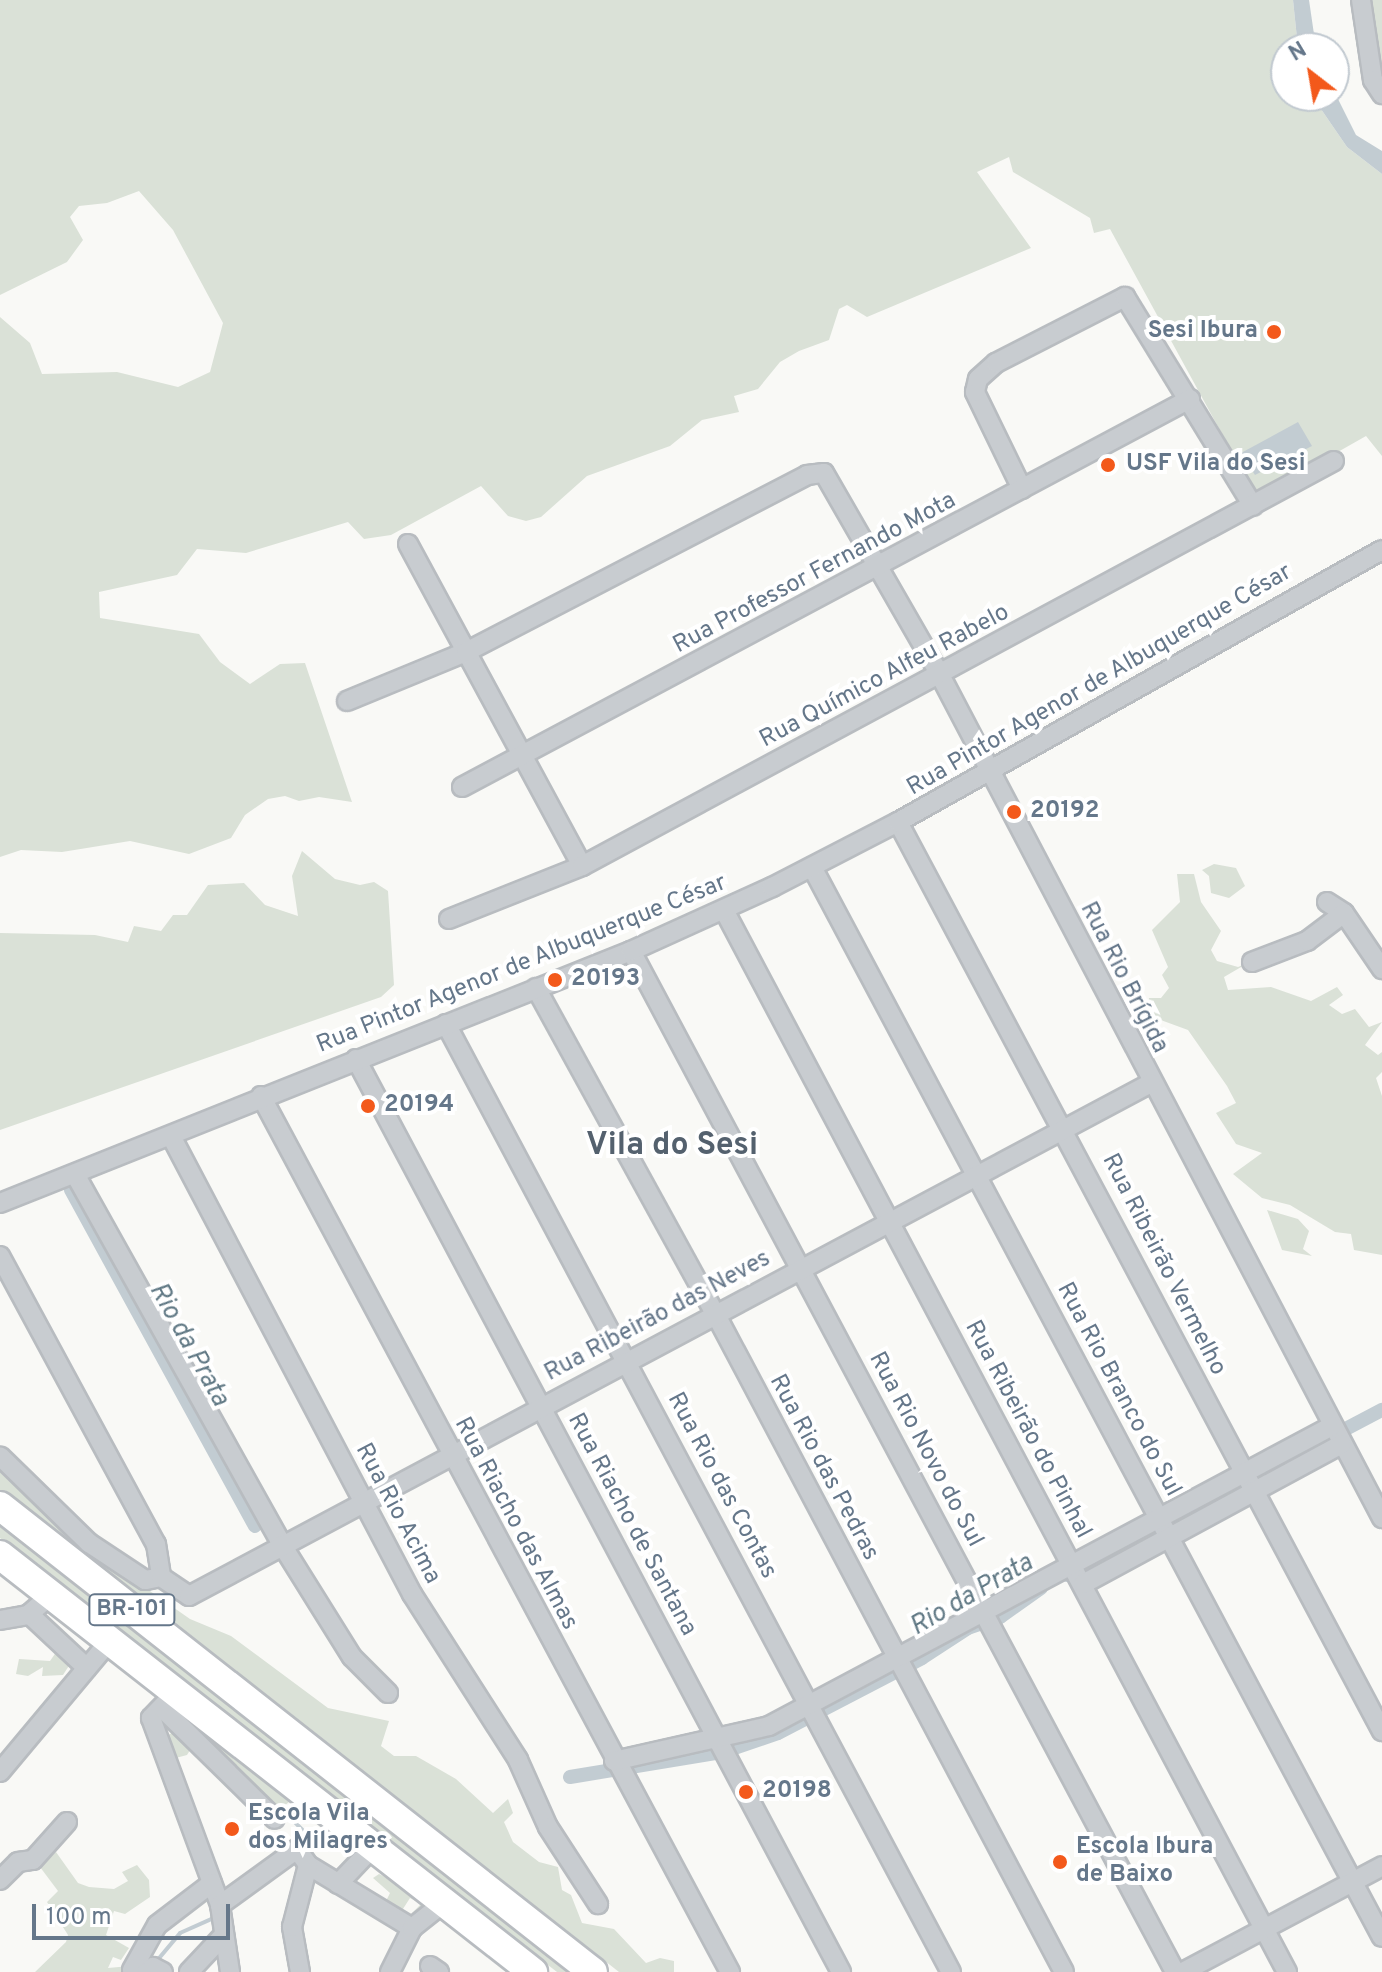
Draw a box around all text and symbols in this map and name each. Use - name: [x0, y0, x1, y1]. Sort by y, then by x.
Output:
- north arrow: [1270, 32, 1350, 112]
- text: N: [1285, 37, 1312, 68]
- place label: Sesi Ibura: [1148, 318, 1258, 346]
- marker: Sesi Ibura: [1265, 323, 1283, 341]
- place label: USF Vila do Sesi: [1126, 451, 1307, 479]
- marker: USF Vila do Sesi: [1097, 454, 1119, 476]
- street label: Rua Professor Fernando Mota: [669, 487, 961, 661]
- street label: Rua Pintor Agenor de Albuquerque César: [902, 558, 1298, 804]
- street label: Rua Químico Alfeu Rabelo: [755, 599, 1015, 755]
- place label: 20192: [1030, 798, 1099, 826]
- marker: 20192: [1005, 803, 1023, 821]
- street label: Rua Pintor Agenor de Albuquerque César: [312, 869, 732, 1061]
- street label: Rua Rio Brígida: [1073, 898, 1173, 1058]
- place label: 20193: [571, 966, 640, 994]
- marker: 20193: [546, 971, 564, 989]
- place label: 20194: [384, 1092, 454, 1120]
- marker: 20194: [359, 1097, 377, 1115]
- district label: Vila do Sesi: [586, 1127, 758, 1165]
- street label: Rua Ribeirão Vermelho: [1094, 1149, 1232, 1381]
- street label: Rua Ribeirão das Neves: [540, 1245, 776, 1389]
- water label: Rio da Prata: [141, 1278, 235, 1412]
- street label: Rua Rio Branco do Sul: [1049, 1278, 1187, 1502]
- street label: Rua Ribeirão do Pinhal: [957, 1316, 1097, 1544]
- street label: Rua Rio Novo do Sul: [861, 1348, 989, 1552]
- street label: Rua Rio das Pedras: [762, 1370, 884, 1566]
- street label: Rua Rio das Contas: [660, 1388, 782, 1584]
- street label: Rua Riacho de Santana: [560, 1409, 702, 1641]
- street label: Rua Riacho das Almas: [447, 1412, 583, 1636]
- street label: Rua Rio Acima: [348, 1438, 446, 1590]
- water label: Rio da Prata: [905, 1548, 1039, 1644]
- road number: BR-101: [88, 1592, 176, 1628]
- place label: 20198: [762, 1778, 832, 1806]
- marker: 20198: [737, 1783, 755, 1801]
- place label: Escola Vila dos Milagres: [248, 1801, 388, 1857]
- marker: Escola Vila dos Milagres: [223, 1820, 241, 1838]
- place label: Escola Ibura de Baixo: [1076, 1834, 1213, 1890]
- marker: Escola Ibura de Baixo: [1051, 1853, 1069, 1871]
- scale bar: [36, 1888, 234, 1938]
- text: 100 m: [46, 1903, 112, 1933]

